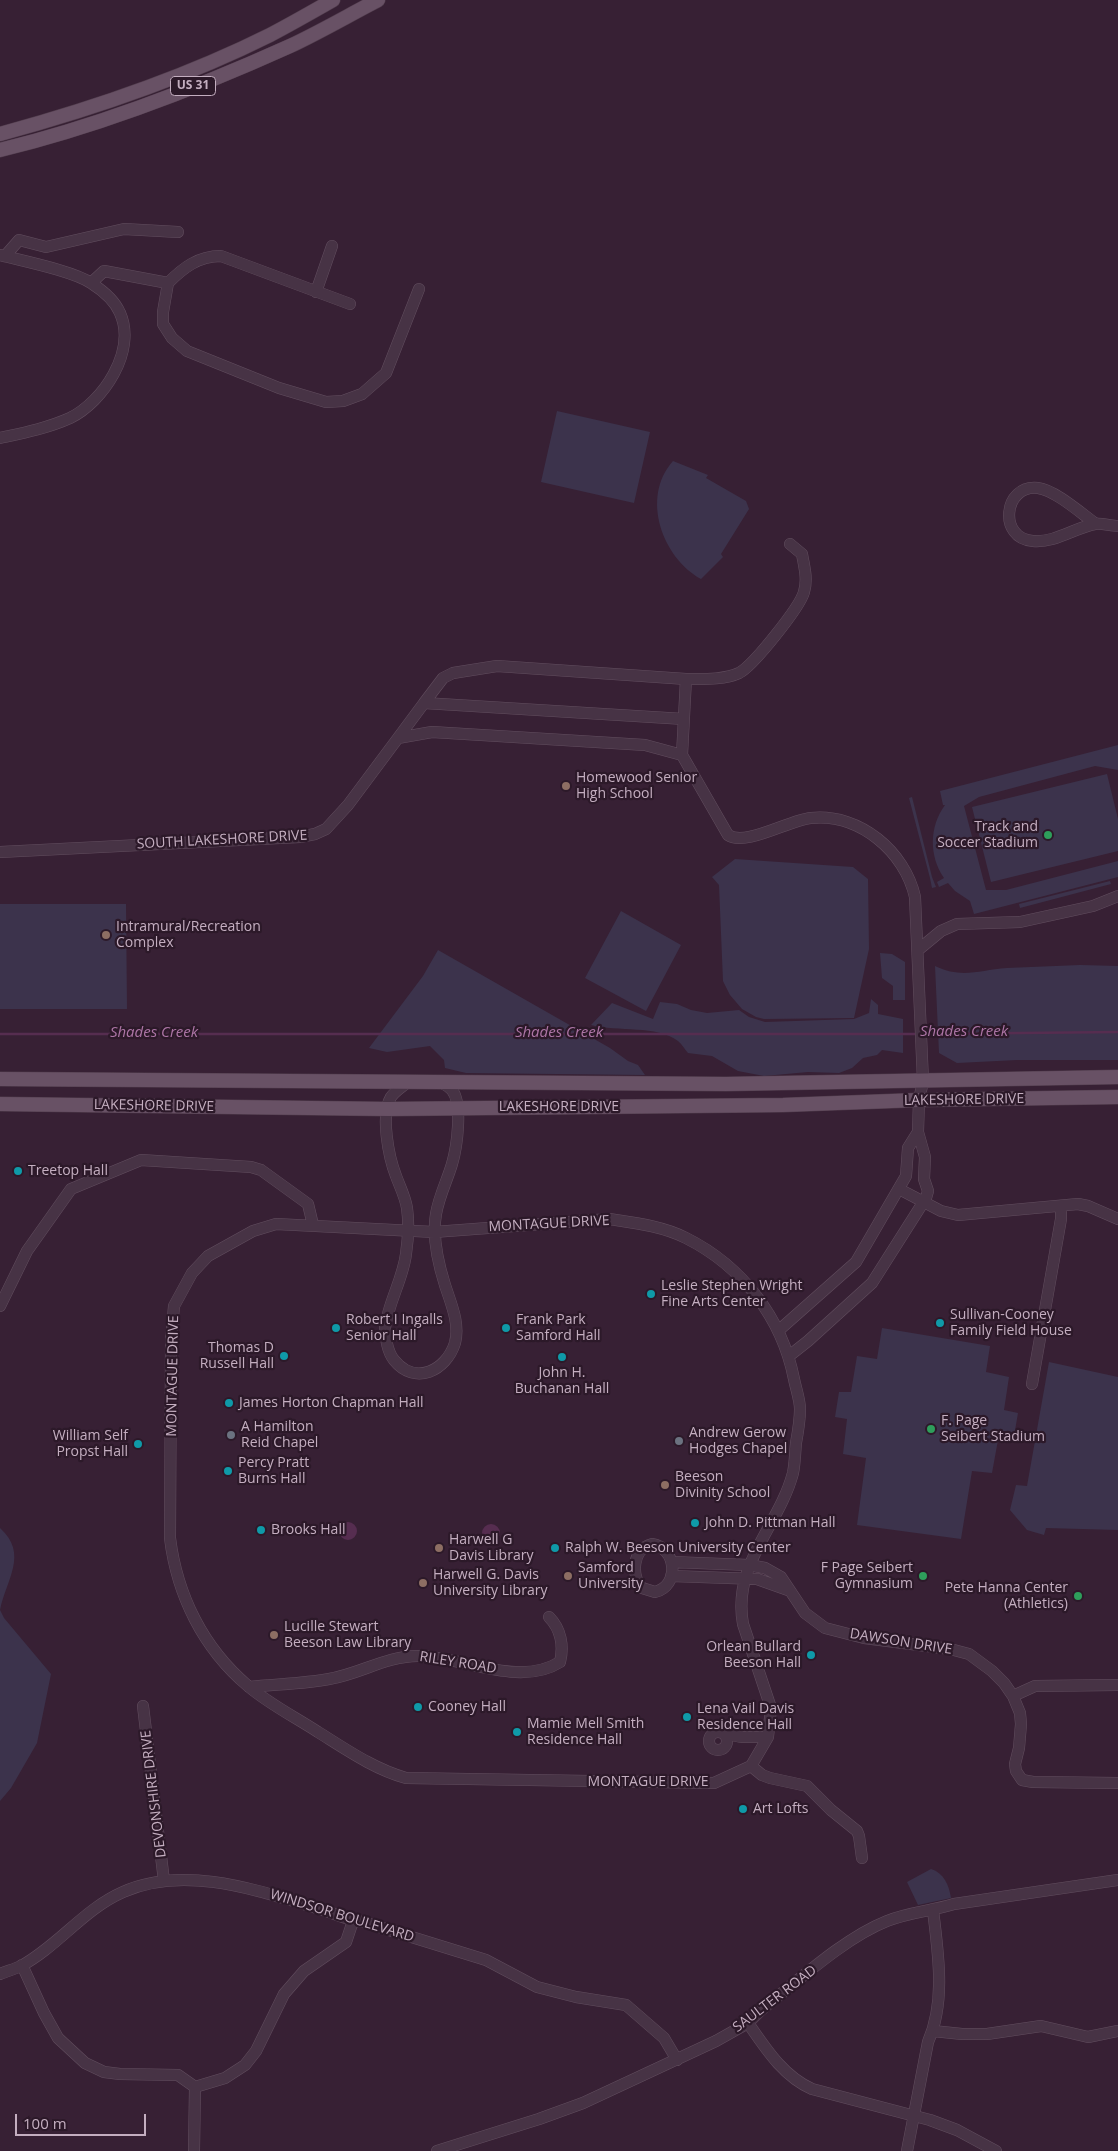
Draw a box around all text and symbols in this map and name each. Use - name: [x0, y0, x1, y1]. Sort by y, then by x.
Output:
- road number: US 31: [170, 76, 216, 95]
- place label: Homewood Senior High School: [576, 770, 697, 802]
- marker: Homewood Senior High School: [560, 780, 572, 792]
- place label: Track and Soccer Stadium: [937, 819, 1038, 852]
- street label: SOUTH LAKESHORE DRIVE: [136, 827, 308, 853]
- marker: Track and Soccer Stadium: [1042, 829, 1054, 841]
- place label: Intramural/Recreation Complex: [116, 919, 261, 952]
- marker: Intramural/Recreation Complex: [100, 929, 112, 941]
- water label: Shades Creek: [920, 1023, 1008, 1041]
- water label: Shades Creek: [110, 1024, 198, 1042]
- water label: Shades Creek: [515, 1024, 603, 1042]
- street label: LAKESHORE DRIVE: [904, 1091, 1024, 1109]
- street label: LAKESHORE DRIVE: [94, 1097, 214, 1115]
- street label: LAKESHORE DRIVE: [499, 1099, 619, 1115]
- place label: Treetop Hall: [28, 1163, 108, 1179]
- marker: Treetop Hall: [12, 1165, 24, 1177]
- street label: MONTAGUE DRIVE: [488, 1212, 610, 1236]
- place label: Leslie Stephen Wright Fine Arts Center: [661, 1278, 803, 1310]
- marker: Leslie Stephen Wright Fine Arts Center: [645, 1288, 657, 1300]
- place label: Sullivan-Cooney Family Field House: [950, 1307, 1072, 1340]
- place label: Robert I Ingalls Senior Hall: [346, 1312, 443, 1344]
- place label: Frank Park Samford Hall: [516, 1312, 601, 1344]
- street label: MONTAGUE DRIVE: [164, 1315, 182, 1437]
- marker: Sullivan-Cooney Family Field House: [934, 1317, 946, 1329]
- marker: Robert I Ingalls Senior Hall: [330, 1322, 342, 1334]
- marker: Frank Park Samford Hall: [500, 1322, 512, 1334]
- place label: Thomas D Russell Hall: [200, 1340, 274, 1372]
- marker: Thomas D Russell Hall: [278, 1350, 290, 1362]
- marker: John H. Buchanan Hall: [556, 1351, 568, 1363]
- place label: John H. Buchanan Hall: [515, 1365, 609, 1398]
- place label: James Horton Chapman Hall: [239, 1395, 424, 1411]
- marker: James Horton Chapman Hall: [223, 1397, 235, 1409]
- place label: F. Page Seibert Stadium: [941, 1413, 1045, 1445]
- place label: A Hamilton Reid Chapel: [241, 1419, 318, 1451]
- marker: F. Page Seibert Stadium: [925, 1423, 937, 1435]
- place label: Andrew Gerow Hodges Chapel: [689, 1425, 787, 1458]
- place label: William Self Propst Hall: [53, 1428, 128, 1460]
- marker: A Hamilton Reid Chapel: [225, 1429, 237, 1441]
- marker: Andrew Gerow Hodges Chapel: [673, 1435, 685, 1447]
- marker: William Self Propst Hall: [132, 1438, 144, 1450]
- place label: Percy Pratt Burns Hall: [238, 1455, 309, 1488]
- marker: Percy Pratt Burns Hall: [222, 1465, 234, 1477]
- place label: Beeson Divinity School: [675, 1469, 770, 1501]
- marker: Beeson Divinity School: [659, 1479, 671, 1491]
- place label: John D. Pittman Hall: [705, 1515, 836, 1531]
- marker: John D. Pittman Hall: [689, 1517, 701, 1529]
- place label: Brooks Hall: [271, 1522, 345, 1538]
- marker: Brooks Hall: [255, 1524, 267, 1536]
- place label: Harwell G Davis Library: [449, 1532, 533, 1564]
- place label: Ralph W. Beeson University Center: [565, 1540, 791, 1556]
- marker: Harwell G Davis Library: [433, 1542, 445, 1554]
- marker: Ralph W. Beeson University Center: [549, 1542, 561, 1554]
- place label: Samford University: [578, 1560, 643, 1592]
- place label: F Page Seibert Gymnasium: [821, 1560, 913, 1592]
- place label: Harwell G. Davis University Library: [433, 1567, 547, 1600]
- marker: Samford University: [562, 1570, 574, 1582]
- marker: F Page Seibert Gymnasium: [917, 1570, 929, 1582]
- marker: Harwell G. Davis University Library: [417, 1577, 429, 1589]
- place label: Pete Hanna Center (Athletics): [945, 1580, 1068, 1612]
- marker: Pete Hanna Center (Athletics): [1072, 1590, 1084, 1602]
- place label: Lucille Stewart Beeson Law Library: [284, 1619, 411, 1651]
- street label: DAWSON DRIVE: [849, 1626, 953, 1658]
- marker: Lucille Stewart Beeson Law Library: [268, 1629, 280, 1641]
- place label: Orlean Bullard Beeson Hall: [706, 1639, 801, 1671]
- street label: RILEY ROAD: [418, 1649, 498, 1677]
- marker: Orlean Bullard Beeson Hall: [805, 1649, 817, 1661]
- place label: Cooney Hall: [428, 1699, 506, 1715]
- marker: Cooney Hall: [412, 1701, 424, 1713]
- place label: Lena Vail Davis Residence Hall: [697, 1701, 794, 1734]
- marker: Lena Vail Davis Residence Hall: [681, 1711, 693, 1723]
- place label: Mamie Mell Smith Residence Hall: [527, 1716, 644, 1748]
- marker: Mamie Mell Smith Residence Hall: [511, 1726, 523, 1738]
- street label: DEVONSHIRE DRIVE: [138, 1729, 170, 1859]
- street label: MONTAGUE DRIVE: [587, 1774, 709, 1790]
- place label: Art Lofts: [753, 1801, 808, 1817]
- marker: Art Lofts: [737, 1803, 749, 1815]
- street label: WINDSOR BOULEVARD: [268, 1886, 416, 1946]
- street label: SAULTER ROAD: [730, 1962, 820, 2036]
- scale bar: [18, 2104, 149, 2136]
- text: 100 m: [23, 2113, 67, 2133]

